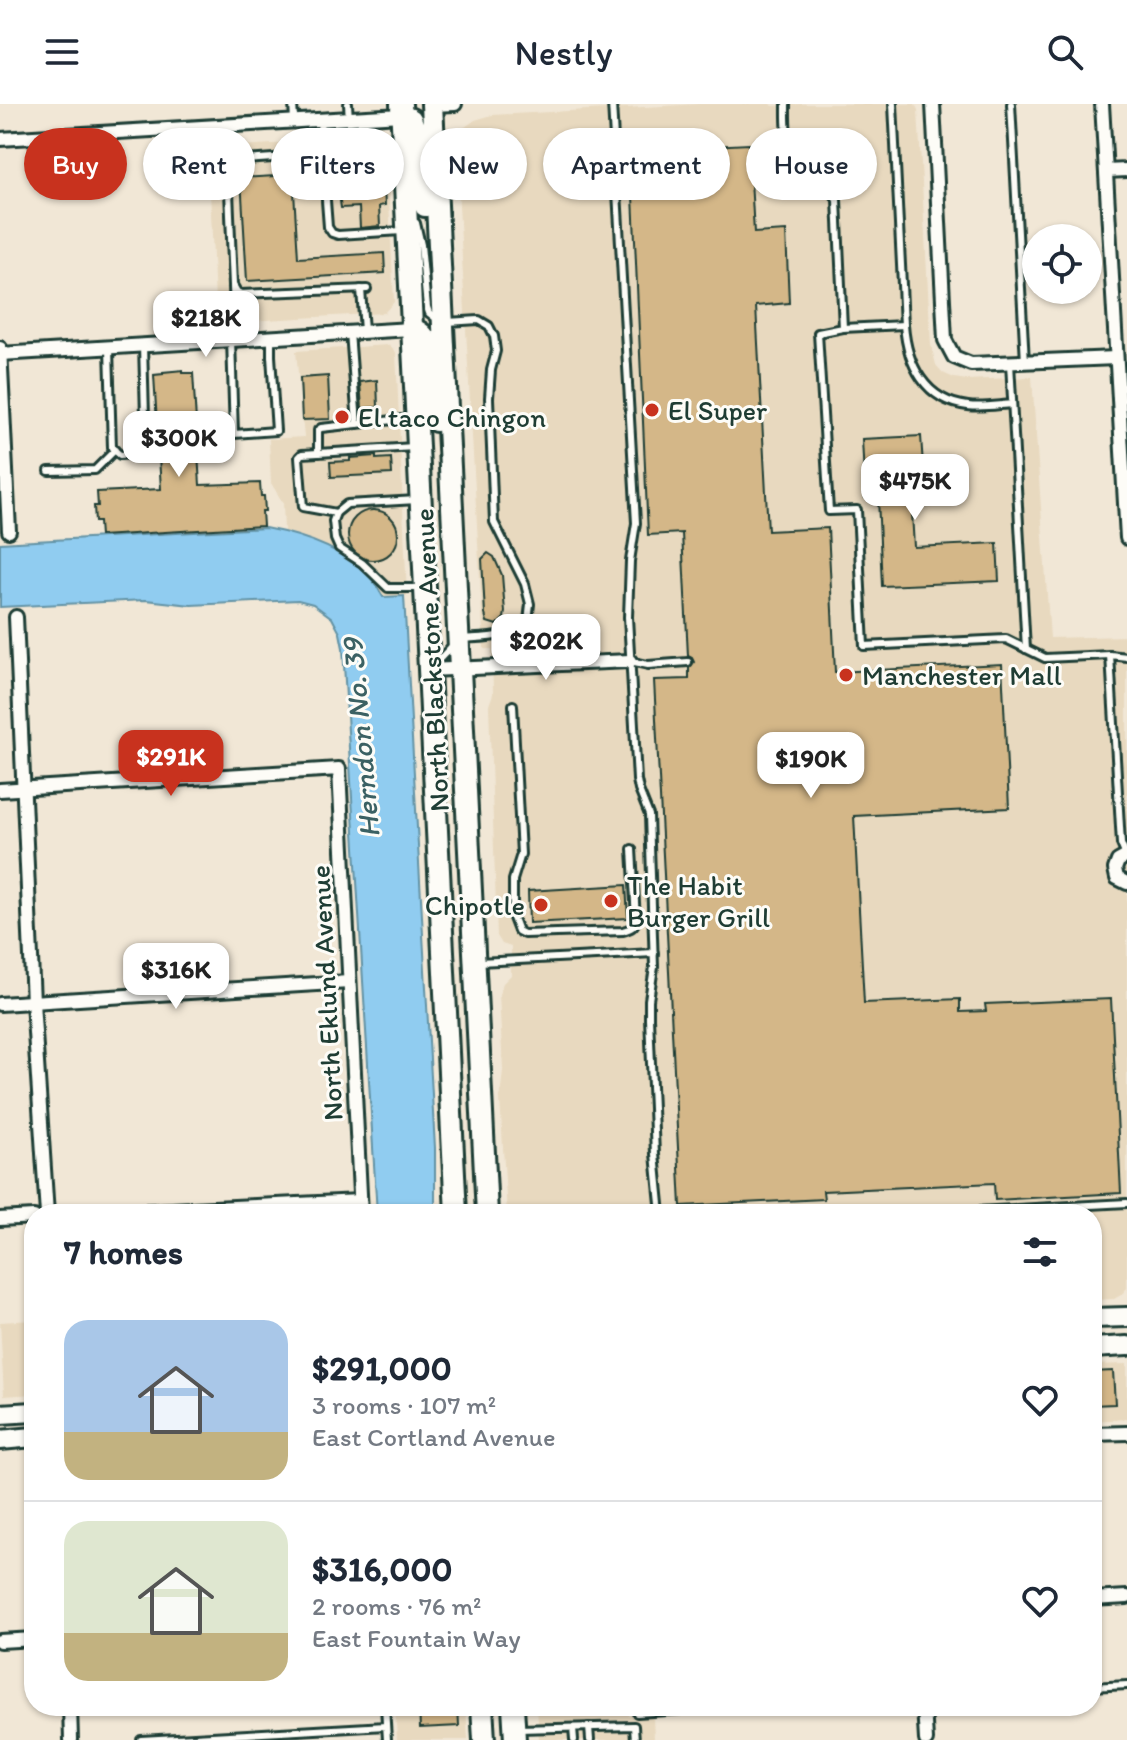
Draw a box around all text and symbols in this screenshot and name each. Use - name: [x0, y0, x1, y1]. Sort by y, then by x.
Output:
- icon: menu: [40, 30, 84, 74]
- icon: search: [1043, 30, 1087, 74]
- text: Nestly: [514, 31, 613, 74]
- chip: Buy: [24, 128, 127, 200]
- chip: Rent: [143, 128, 255, 200]
- chip: Filters: [271, 128, 404, 200]
- chip: New: [420, 128, 527, 200]
- chip: Apartment: [543, 128, 730, 200]
- chip: House: [746, 128, 877, 200]
- map controls: [1022, 224, 1102, 304]
- button: locate: [1022, 224, 1102, 304]
- pin: $218K: [150, 291, 262, 359]
- text: $218K: [171, 301, 241, 333]
- place label: El Super: [668, 393, 767, 427]
- place label: El taco Chingon: [358, 400, 546, 434]
- marker: El Super: [643, 401, 661, 419]
- marker: El taco Chingon: [333, 408, 351, 426]
- pin: $300K: [123, 411, 235, 479]
- text: $300K: [141, 421, 217, 453]
- pin: $475K: [859, 454, 971, 522]
- text: $475K: [879, 464, 951, 496]
- street label: North Blackstone Avenue: [406, 507, 456, 813]
- pin: $202K: [490, 614, 602, 682]
- text: $202K: [509, 624, 583, 656]
- water label: Herndon No. 39: [333, 635, 388, 839]
- place label: Manchester Mall: [862, 658, 1062, 692]
- marker: Manchester Mall: [837, 666, 855, 684]
- pin: $291K: [115, 730, 227, 798]
- pin: $190K: [755, 732, 867, 800]
- text: $291K: [136, 740, 206, 772]
- text: $190K: [775, 742, 847, 774]
- street label: North Eklund Avenue: [302, 864, 350, 1122]
- place label: The Habit Burger Grill: [627, 868, 770, 934]
- place label: Chipotle: [425, 888, 525, 922]
- marker: The Habit Burger Grill: [602, 892, 620, 910]
- marker: Chipotle: [532, 896, 550, 914]
- pin: $316K: [120, 943, 232, 1011]
- text: $316K: [141, 953, 211, 985]
- icon: filters: [1018, 1230, 1062, 1274]
- text: 7 homes: [64, 1232, 183, 1273]
- text: $291,000: [312, 1348, 452, 1389]
- icon: home: [128, 1352, 224, 1448]
- icon: heart: [1018, 1378, 1062, 1422]
- text: 3 rooms · 107 m²: [312, 1389, 496, 1421]
- text: East Cortland Avenue: [312, 1421, 555, 1453]
- text: $316,000: [312, 1549, 452, 1590]
- icon: home: [128, 1553, 224, 1649]
- icon: heart: [1018, 1579, 1062, 1623]
- text: 2 rooms · 76 m²: [312, 1590, 481, 1622]
- text: East Fountain Way: [312, 1622, 521, 1654]

